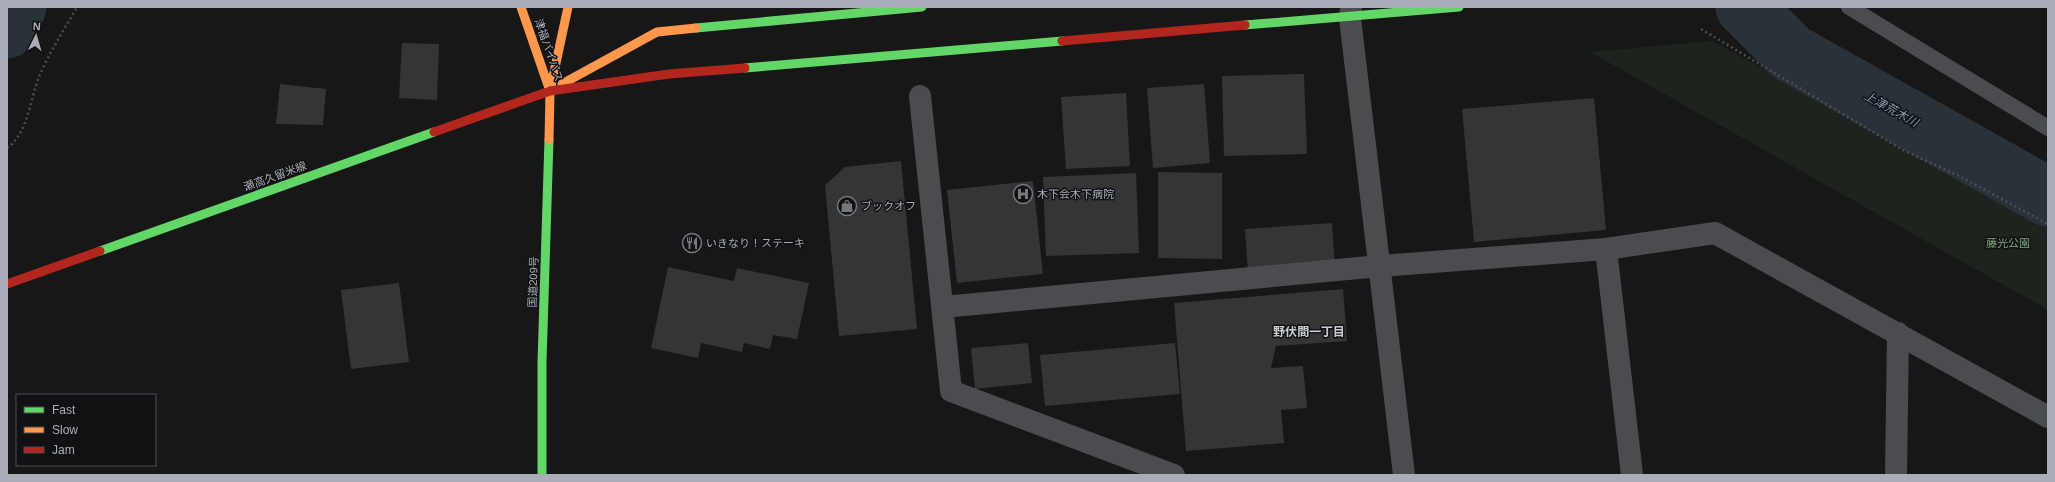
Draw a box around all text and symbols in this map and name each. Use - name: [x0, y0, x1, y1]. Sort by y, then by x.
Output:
- north arrow: [16, 16, 56, 56]
- street label: 津福バイパス: [533, 17, 565, 83]
- text: N: [32, 20, 41, 32]
- water label: 上津荒木川: [1861, 88, 1922, 131]
- street label: 瀬高久留米線: [242, 159, 308, 193]
- hospital icon: 木下会木下病院: [1012, 183, 1034, 205]
- place label: 木下会木下病院: [1037, 188, 1114, 200]
- shop icon: ブックオフ: [836, 195, 858, 217]
- place label: ブックオフ: [861, 200, 916, 212]
- restaurant icon: いきなり！ステーキ: [681, 232, 703, 254]
- place label: いきなり！ステーキ: [706, 237, 805, 249]
- park label: 藤光公園: [1986, 237, 2030, 249]
- street label: 国道209号: [526, 256, 540, 308]
- district label: 野伏間一丁目: [1273, 325, 1345, 339]
- legend: [16, 394, 156, 466]
- text: Fast: [52, 403, 76, 417]
- text: Slow: [52, 423, 78, 437]
- text: Jam: [52, 443, 75, 457]

